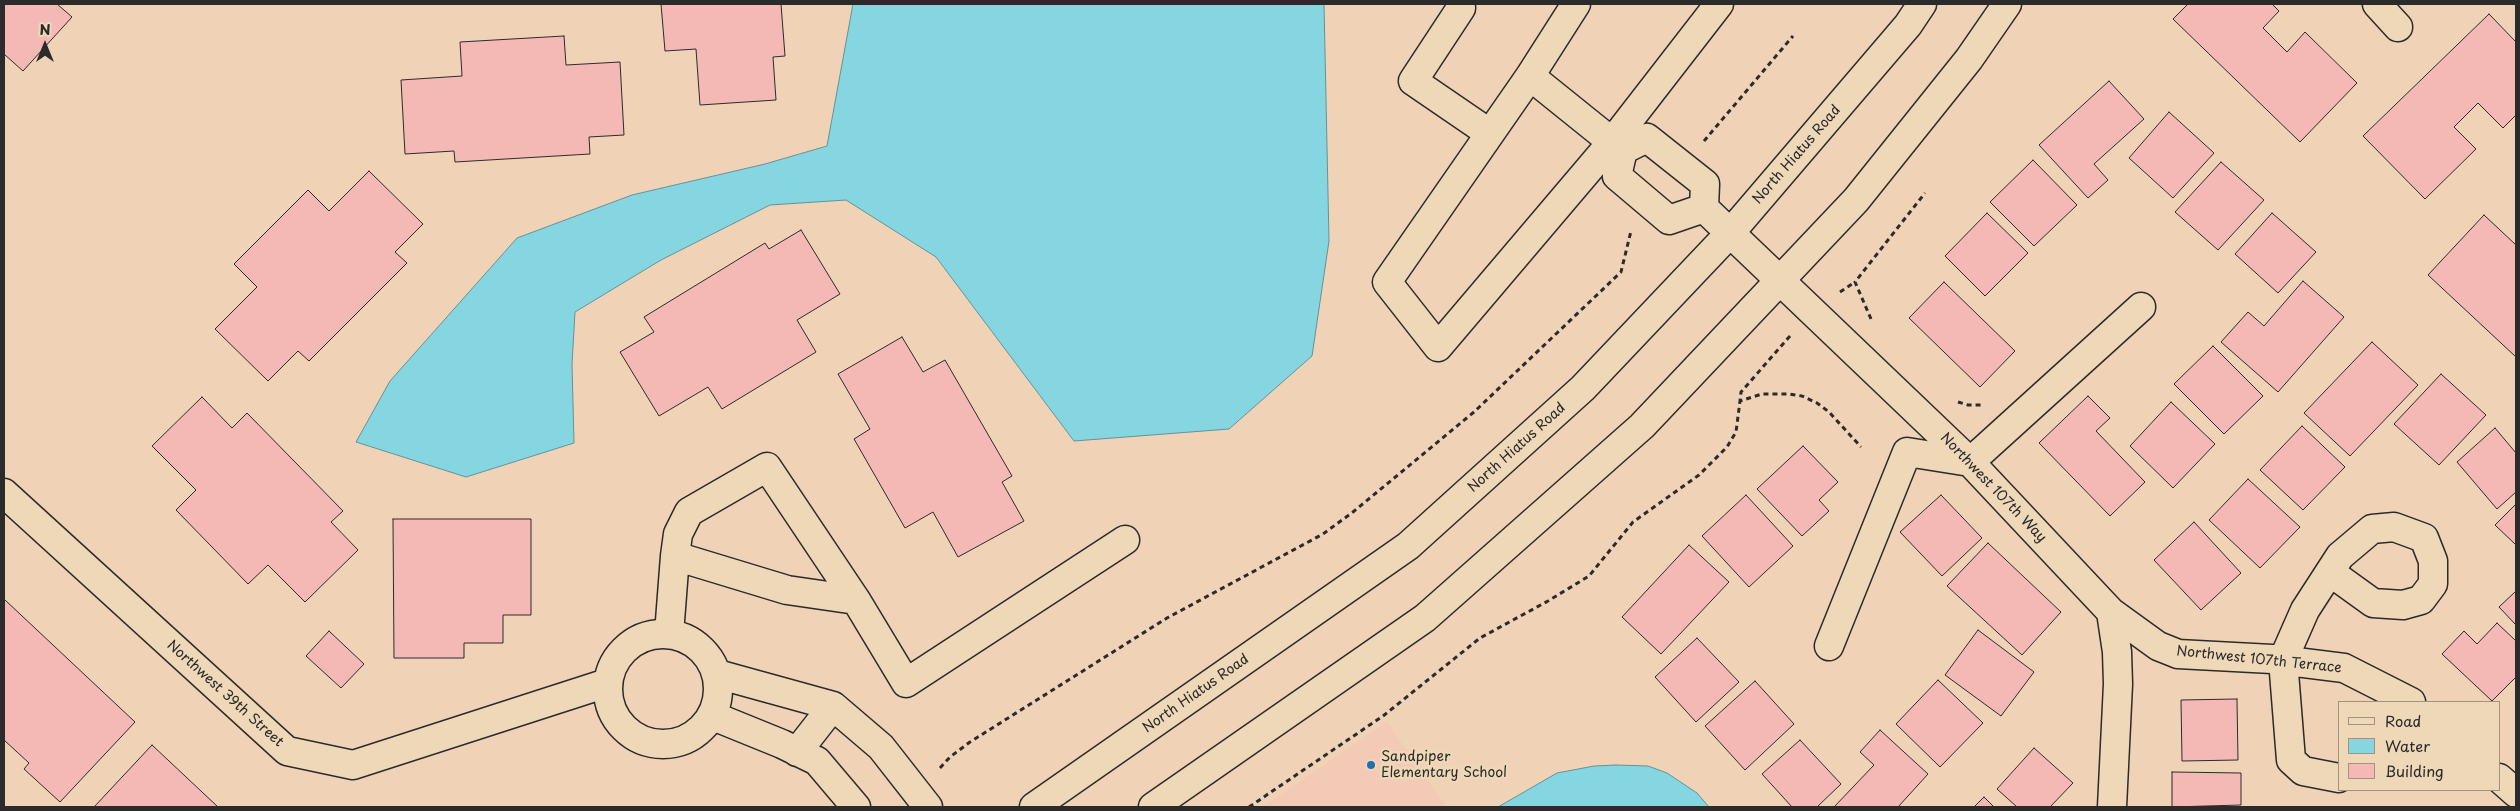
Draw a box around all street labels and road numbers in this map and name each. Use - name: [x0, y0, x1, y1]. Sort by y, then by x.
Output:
- street label: North Hiatus Road: [1750, 102, 1844, 208]
- street label: North Hiatus Road: [1465, 400, 1569, 496]
- street label: Northwest 107th Way: [1936, 430, 2050, 546]
- street label: Northwest 39th Street: [163, 637, 287, 751]
- street label: Northwest 107th Terrace: [2176, 643, 2342, 677]
- street label: North Hiatus Road: [1140, 651, 1252, 737]

